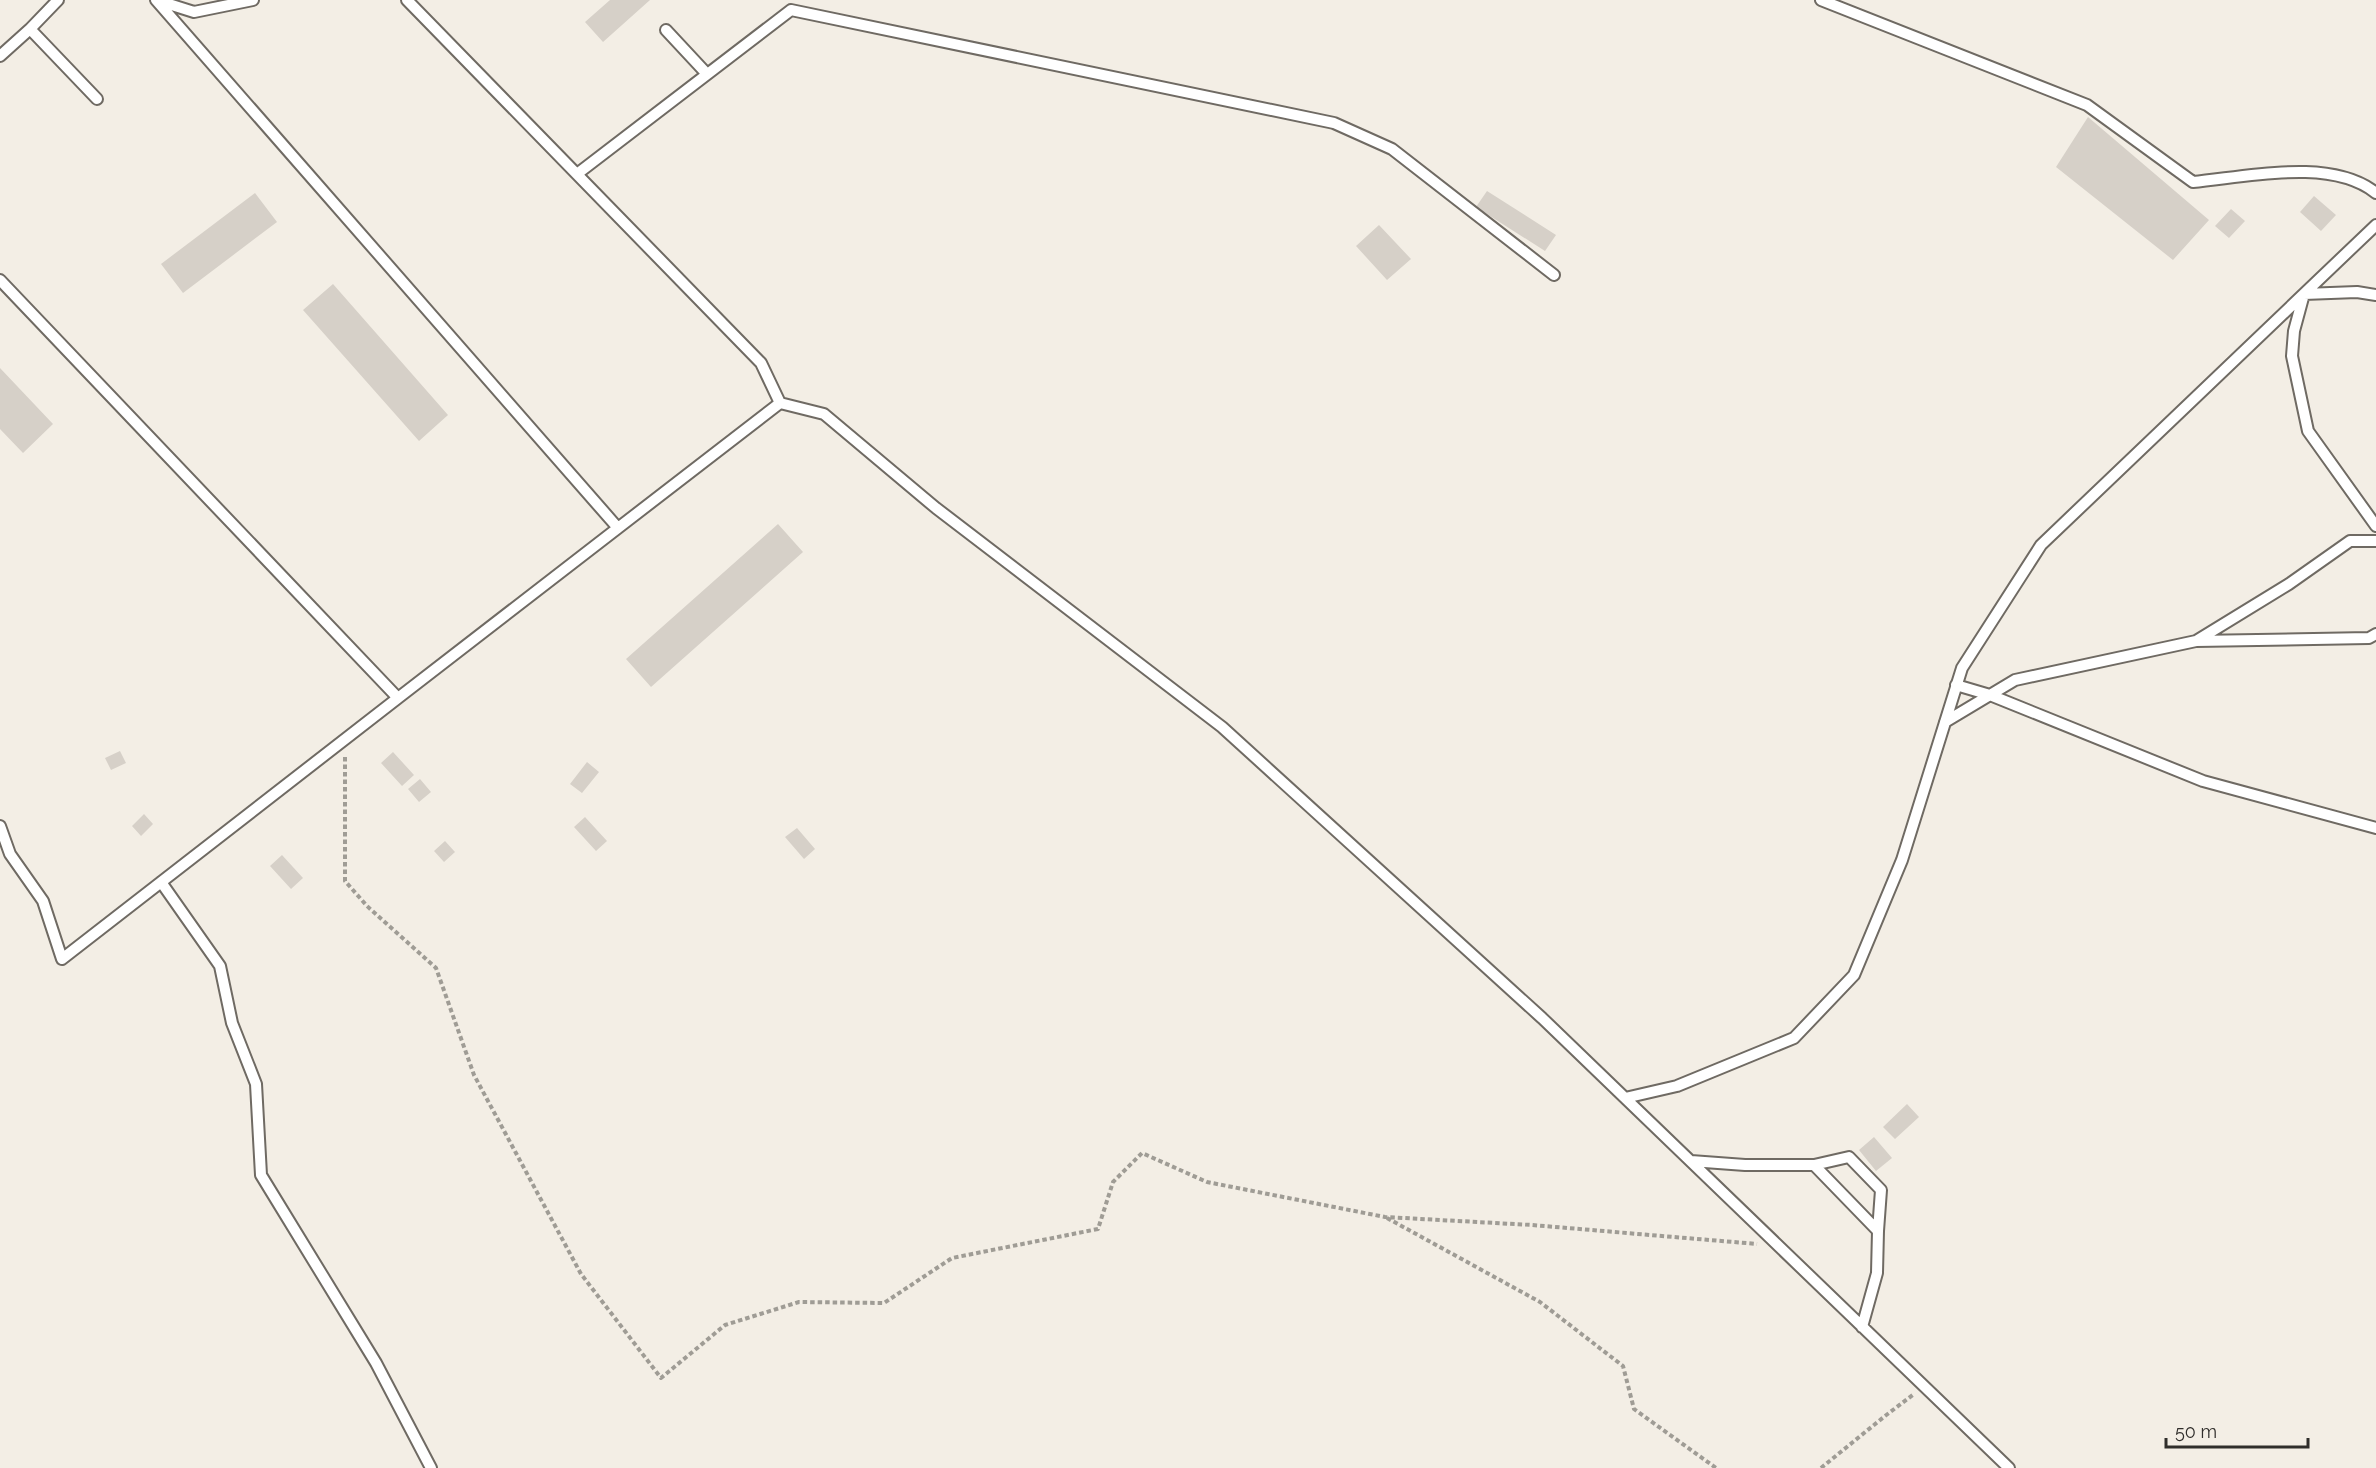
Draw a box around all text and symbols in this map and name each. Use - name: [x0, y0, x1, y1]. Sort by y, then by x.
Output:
- scale bar: [2166, 1411, 2308, 1449]
- text: 50 m: [2175, 1421, 2217, 1442]

